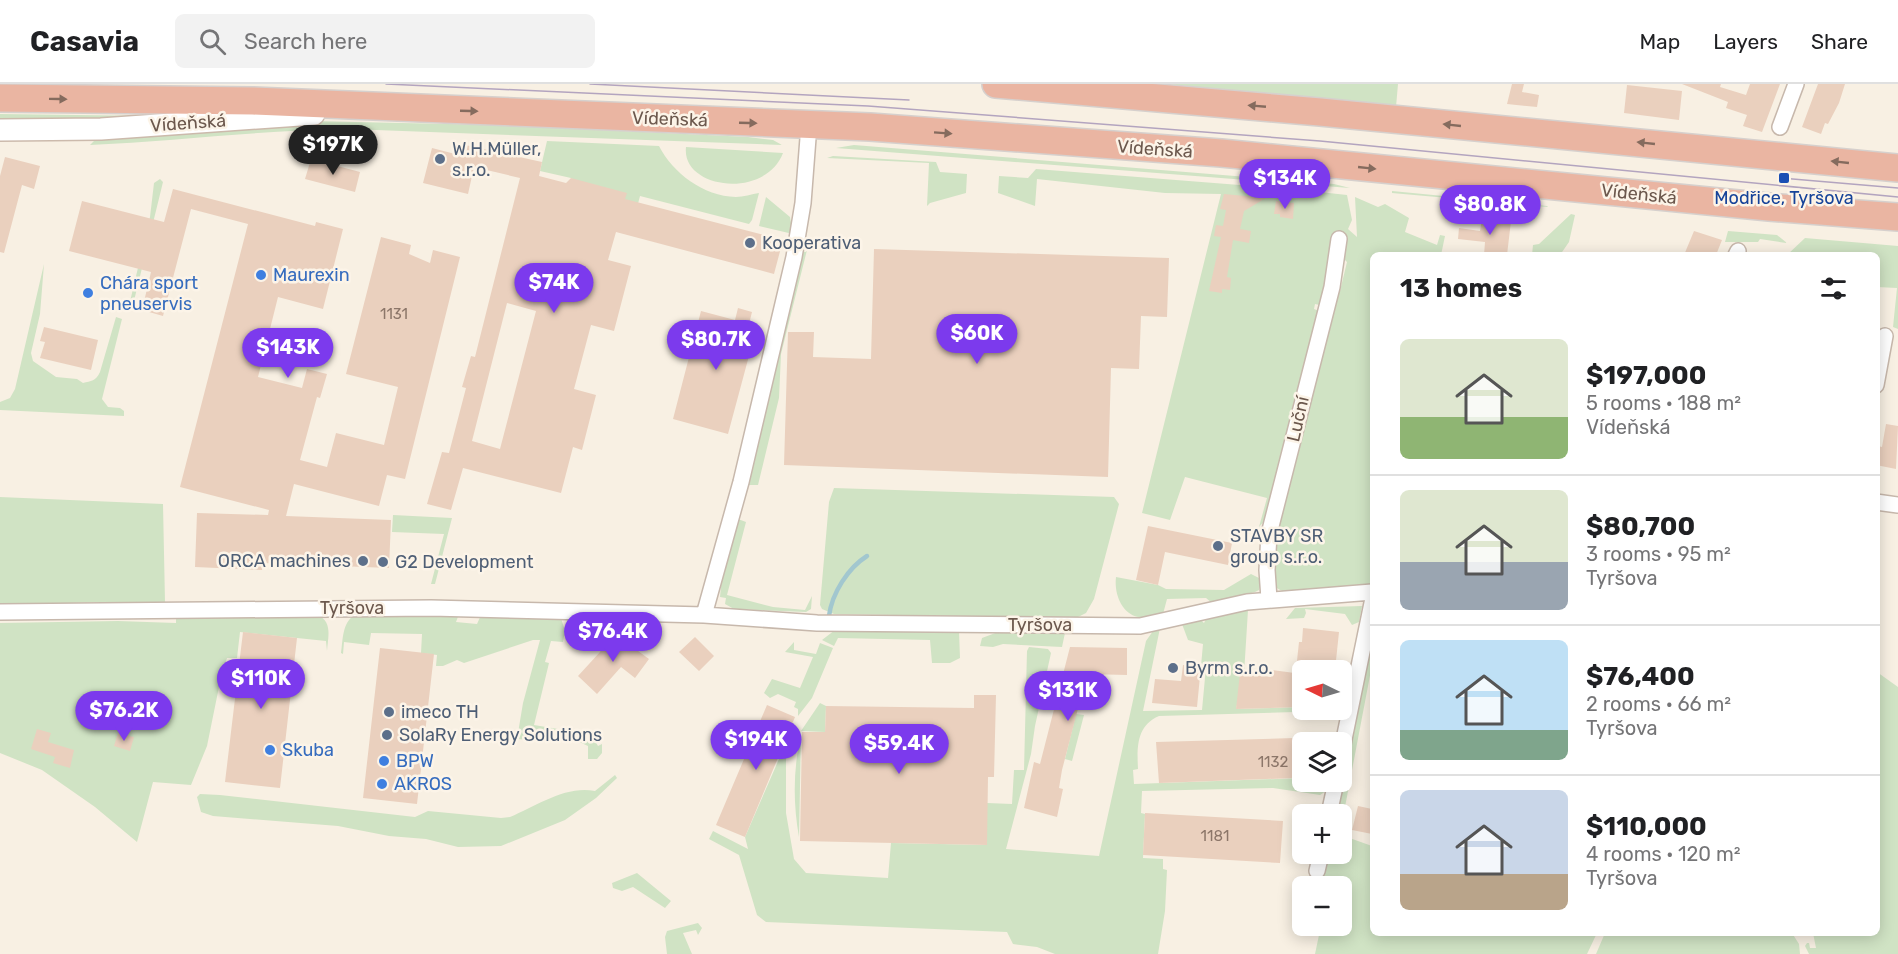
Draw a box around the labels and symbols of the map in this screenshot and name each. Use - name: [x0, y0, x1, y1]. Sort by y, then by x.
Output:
- one-way arrow: [49, 94, 68, 104]
- one-way arrow: [1248, 102, 1267, 111]
- one-way arrow: [460, 107, 479, 116]
- street label: Vídeňská: [632, 107, 708, 131]
- street label: Vídeňská: [149, 109, 227, 137]
- one-way arrow: [739, 118, 758, 127]
- one-way arrow: [1442, 120, 1461, 130]
- pin: $197K: [291, 125, 375, 176]
- one-way arrow: [933, 128, 952, 138]
- street label: Vídeňská: [1116, 135, 1194, 163]
- place label: W.H.Müller, s.r.o.: [452, 138, 542, 181]
- one-way arrow: [1636, 138, 1655, 148]
- marker: W.H.Müller, s.r.o.: [433, 152, 447, 166]
- one-way arrow: [1830, 157, 1849, 167]
- pin: $134K: [1243, 159, 1327, 210]
- one-way arrow: [1358, 163, 1377, 173]
- marker: Modřice, Tyršova: [1777, 171, 1791, 185]
- street label: Vídeňská: [1600, 179, 1678, 209]
- pin: $80.8K: [1441, 185, 1539, 236]
- place label: Modřice, Tyršova: [1714, 187, 1854, 209]
- place label: Kooperativa: [762, 232, 861, 254]
- marker: Kooperativa: [743, 236, 757, 250]
- pin: $74K: [518, 263, 590, 314]
- place label: Maurexin: [273, 264, 350, 286]
- marker: Maurexin: [254, 268, 268, 282]
- place label: Chára sport pneuservis: [100, 272, 198, 315]
- marker: Chára sport pneuservis: [81, 286, 95, 300]
- house number: 1131: [380, 305, 408, 323]
- pin: $60K: [941, 314, 1013, 365]
- pin: $80.7K: [667, 320, 765, 371]
- pin: $143K: [246, 328, 330, 379]
- street label: Luční: [1282, 393, 1314, 444]
- place label: STAVBY SR group s.r.o.: [1230, 525, 1323, 568]
- marker: STAVBY SR group s.r.o.: [1211, 539, 1225, 553]
- place label: ORCA machines: [218, 550, 351, 572]
- place label: G2 Development: [395, 551, 533, 573]
- marker: ORCA machines: [356, 554, 370, 568]
- marker: G2 Development: [376, 555, 390, 569]
- street label: Tyršova: [320, 597, 384, 619]
- pin: $76.4K: [564, 612, 662, 663]
- street label: Tyršova: [1008, 614, 1072, 636]
- place label: Byrm s.r.o.: [1185, 657, 1273, 679]
- pin: $110K: [219, 659, 303, 710]
- north arrow: [1292, 660, 1352, 720]
- marker: Byrm s.r.o.: [1166, 661, 1180, 675]
- pin: $131K: [1026, 671, 1110, 722]
- pin: $76.2K: [75, 691, 173, 742]
- place label: imeco TH: [401, 701, 479, 723]
- marker: imeco TH: [382, 705, 396, 719]
- pin: $194K: [714, 720, 798, 771]
- place label: SolaRy Energy Solutions: [399, 724, 602, 746]
- pin: $59.4K: [850, 724, 948, 775]
- marker: SolaRy Energy Solutions: [380, 728, 394, 742]
- place label: Skuba: [282, 739, 334, 761]
- marker: Skuba: [263, 743, 277, 757]
- place label: BPW: [396, 750, 434, 772]
- house number: 1132: [1258, 753, 1289, 771]
- marker: BPW: [377, 754, 391, 768]
- place label: AKROS: [394, 773, 452, 795]
- marker: AKROS: [375, 777, 389, 791]
- house number: 1181: [1201, 827, 1229, 845]

